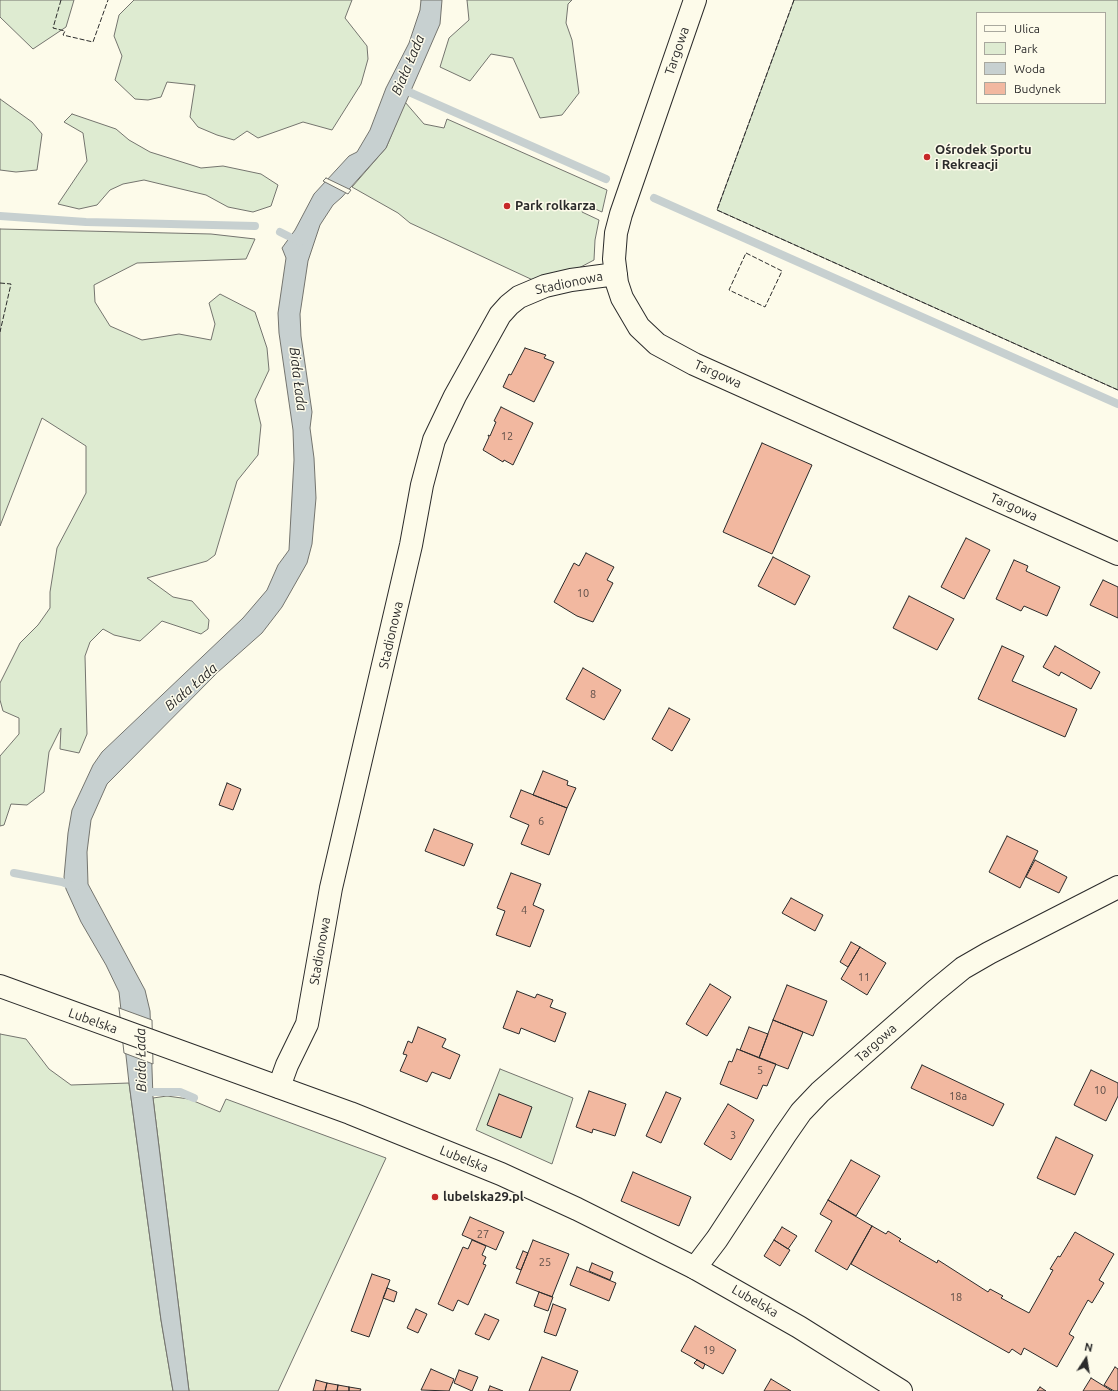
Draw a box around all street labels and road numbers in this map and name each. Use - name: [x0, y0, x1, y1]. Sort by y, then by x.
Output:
- street label: Targowa: [661, 25, 693, 77]
- street label: Stadionowa: [534, 268, 604, 298]
- street label: Targowa: [692, 357, 744, 391]
- street label: Targowa: [988, 490, 1040, 524]
- street label: Stadionowa: [376, 600, 406, 670]
- street label: Stadionowa: [306, 916, 334, 986]
- street label: Lubelska: [66, 1005, 120, 1037]
- street label: Targowa: [852, 1020, 900, 1066]
- street label: Lubelska: [437, 1142, 491, 1176]
- street label: Lubelska: [729, 1281, 781, 1321]

